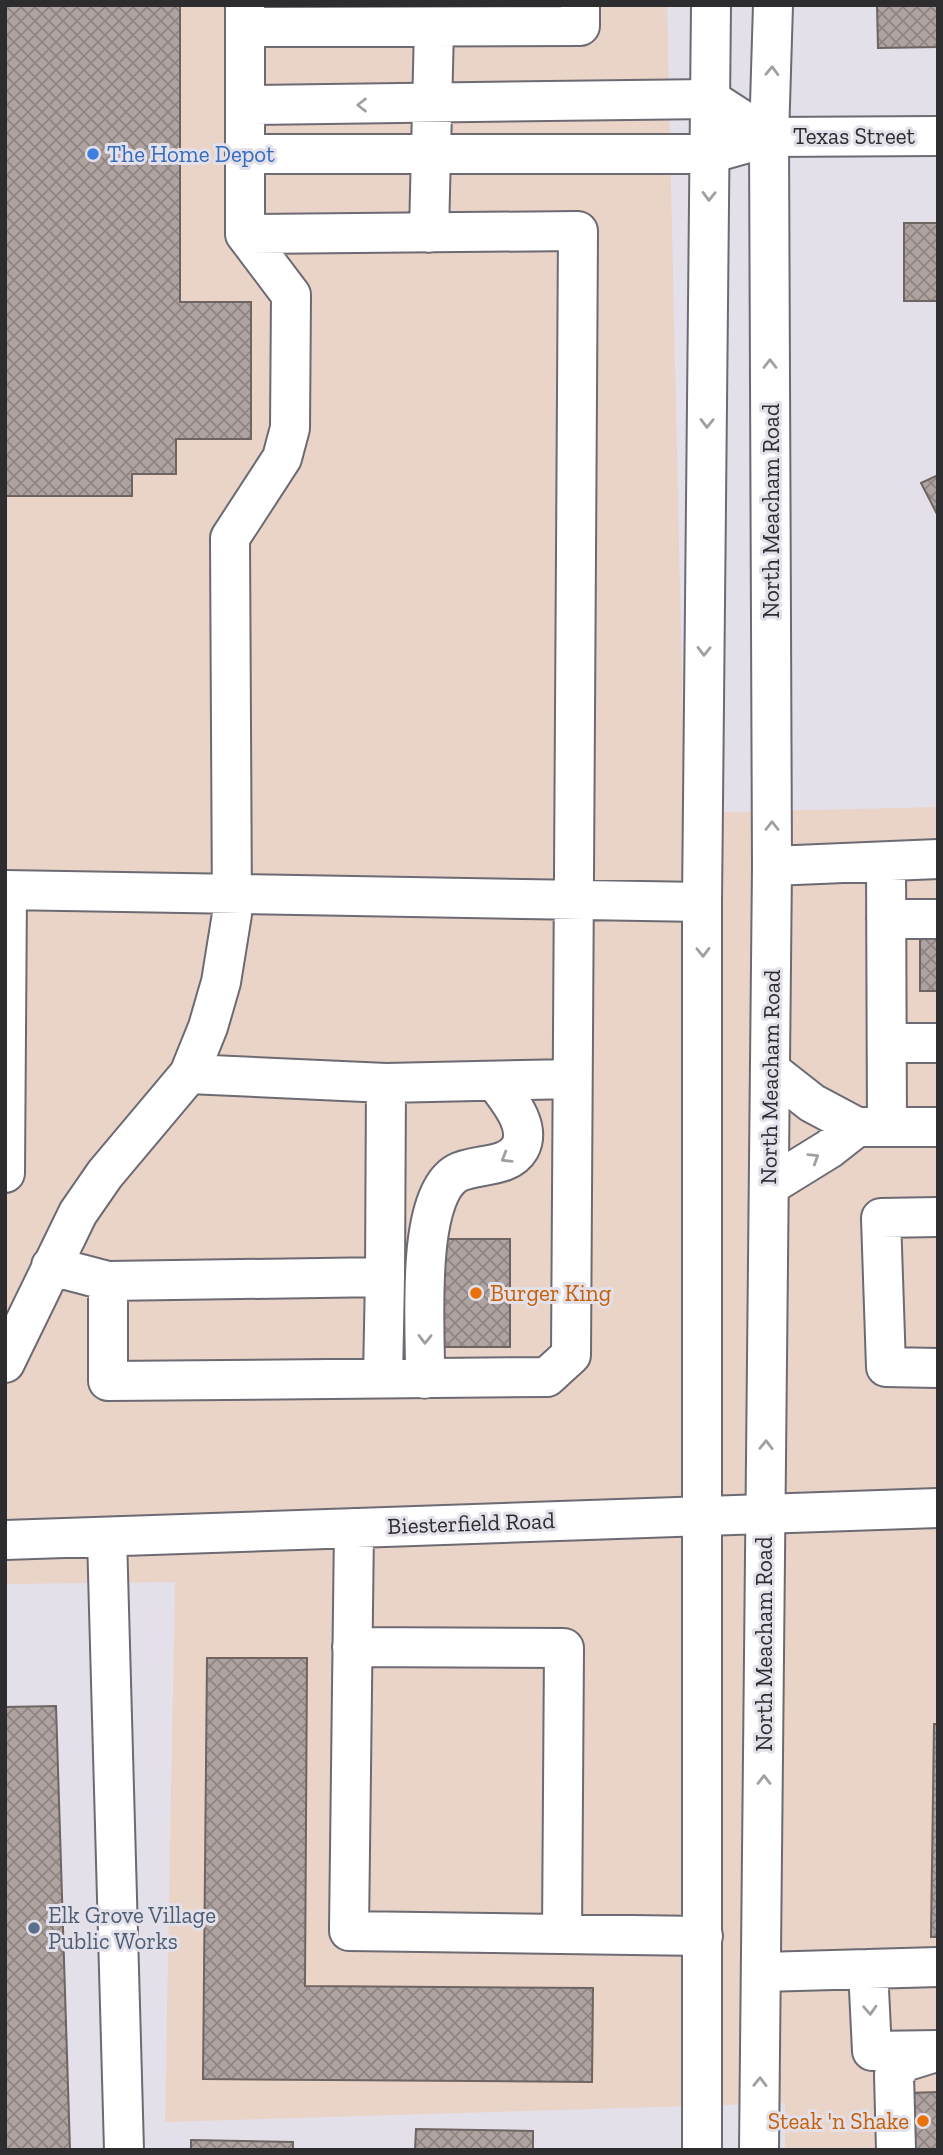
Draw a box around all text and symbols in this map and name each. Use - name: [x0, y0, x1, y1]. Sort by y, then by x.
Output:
- one-way arrow: [765, 65, 780, 76]
- one-way arrow: [356, 97, 367, 113]
- street label: Texas Street: [793, 122, 916, 150]
- place label: The Home Depot: [107, 140, 275, 168]
- marker: The Home Depot: [85, 146, 101, 162]
- one-way arrow: [701, 191, 717, 202]
- one-way arrow: [762, 358, 778, 369]
- street label: North Meacham Road: [757, 403, 785, 619]
- one-way arrow: [699, 418, 714, 429]
- one-way arrow: [697, 646, 712, 657]
- one-way arrow: [764, 820, 779, 831]
- one-way arrow: [695, 947, 711, 958]
- street label: North Meacham Road: [754, 969, 786, 1185]
- one-way arrow: [501, 1149, 514, 1162]
- one-way arrow: [806, 1153, 819, 1166]
- place label: Burger King: [490, 1279, 612, 1307]
- marker: Burger King: [468, 1285, 484, 1301]
- one-way arrow: [418, 1334, 433, 1345]
- one-way arrow: [758, 1440, 774, 1450]
- street label: Biesterfield Road: [387, 1506, 556, 1540]
- street label: North Meacham Road: [750, 1536, 778, 1752]
- one-way arrow: [756, 1774, 772, 1785]
- place label: Elk Grove Village Public Works: [48, 1901, 216, 1955]
- marker: Elk Grove Village Public Works: [26, 1920, 42, 1936]
- one-way arrow: [862, 2005, 877, 2016]
- one-way arrow: [752, 2076, 768, 2086]
- place label: Steak 'n Shake: [768, 2107, 909, 2135]
- marker: Steak 'n Shake: [915, 2113, 931, 2129]

